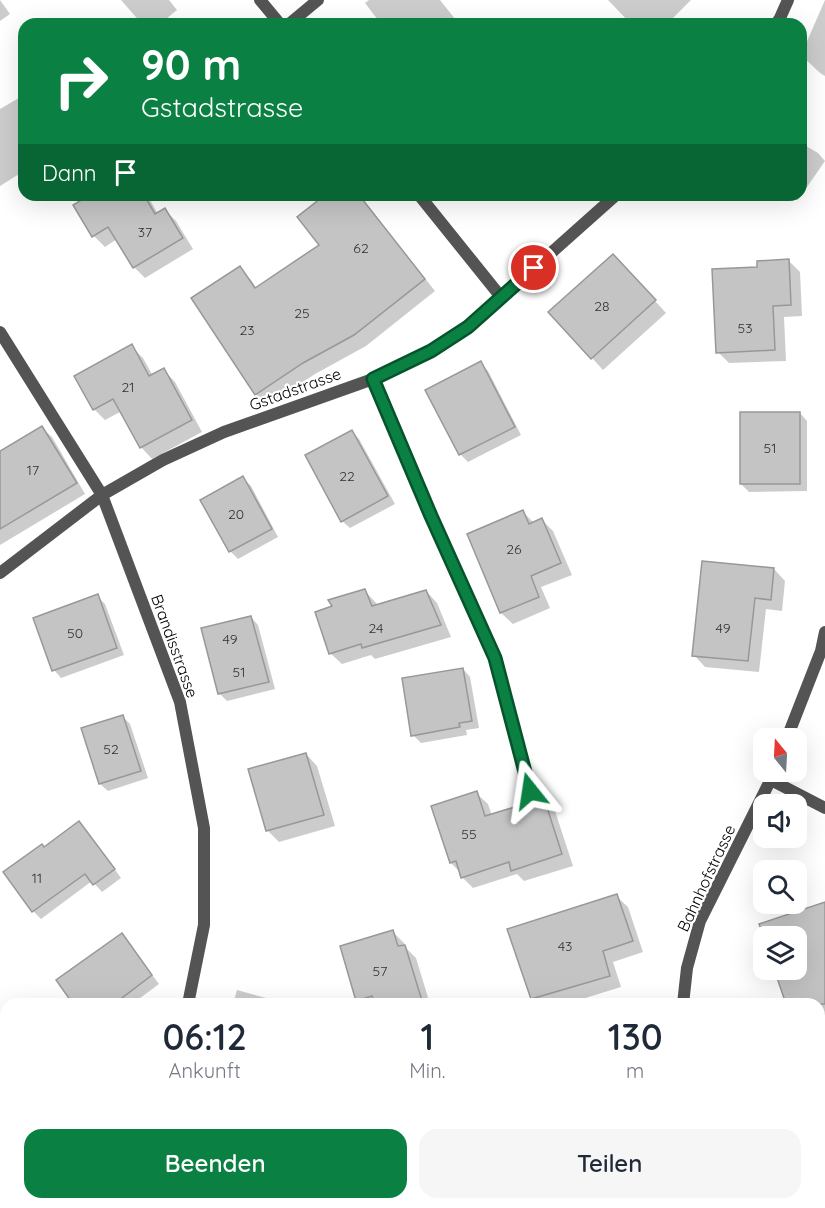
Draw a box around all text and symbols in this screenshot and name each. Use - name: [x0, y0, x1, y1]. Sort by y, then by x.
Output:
- text: 90 m: [141, 38, 241, 91]
- icon: right: [42, 42, 120, 120]
- text: Gstadstrasse: [141, 90, 303, 124]
- icon: arrive: [109, 156, 142, 189]
- text: Dann: [42, 159, 97, 187]
- house number: 37: [138, 223, 152, 241]
- house number: 62: [353, 239, 369, 257]
- pin: [508, 242, 559, 293]
- icon: arrive: [517, 251, 550, 284]
- house number: 28: [594, 297, 610, 315]
- house number: 25: [294, 304, 310, 322]
- house number: 53: [738, 319, 752, 337]
- house number: 23: [239, 321, 255, 339]
- street label: Gstadstrasse: [246, 363, 344, 415]
- house number: 21: [122, 378, 134, 396]
- house number: 51: [764, 439, 776, 457]
- house number: 17: [27, 461, 39, 479]
- house number: 22: [339, 467, 355, 485]
- house number: 20: [228, 505, 244, 523]
- house number: 26: [506, 540, 522, 558]
- street label: Brandisstrasse: [147, 592, 203, 700]
- house number: 24: [369, 619, 383, 637]
- house number: 49: [716, 619, 731, 637]
- house number: 50: [67, 624, 83, 642]
- house number: 49: [223, 630, 238, 648]
- house number: 51: [233, 663, 245, 681]
- north arrow: [753, 728, 807, 782]
- map controls: [753, 728, 807, 980]
- house number: 52: [103, 740, 119, 758]
- position arrow: [498, 759, 562, 823]
- button: sound: [753, 794, 807, 848]
- street label: Bahnhofstrasse: [673, 821, 739, 935]
- house number: 55: [461, 825, 477, 843]
- button: search: [753, 860, 807, 914]
- house number: 11: [32, 869, 42, 887]
- button: layers: [753, 926, 807, 980]
- house number: 43: [558, 937, 572, 955]
- house number: 57: [373, 962, 387, 980]
- text: 06:12: [162, 1014, 247, 1059]
- text: 1: [420, 1014, 434, 1059]
- text: 130: [608, 1014, 663, 1059]
- text: Ankunft: [169, 1058, 241, 1083]
- text: Min.: [409, 1058, 445, 1083]
- text: m: [626, 1058, 644, 1083]
- button: Beenden: [24, 1129, 407, 1198]
- button: Teilen: [419, 1129, 801, 1198]

